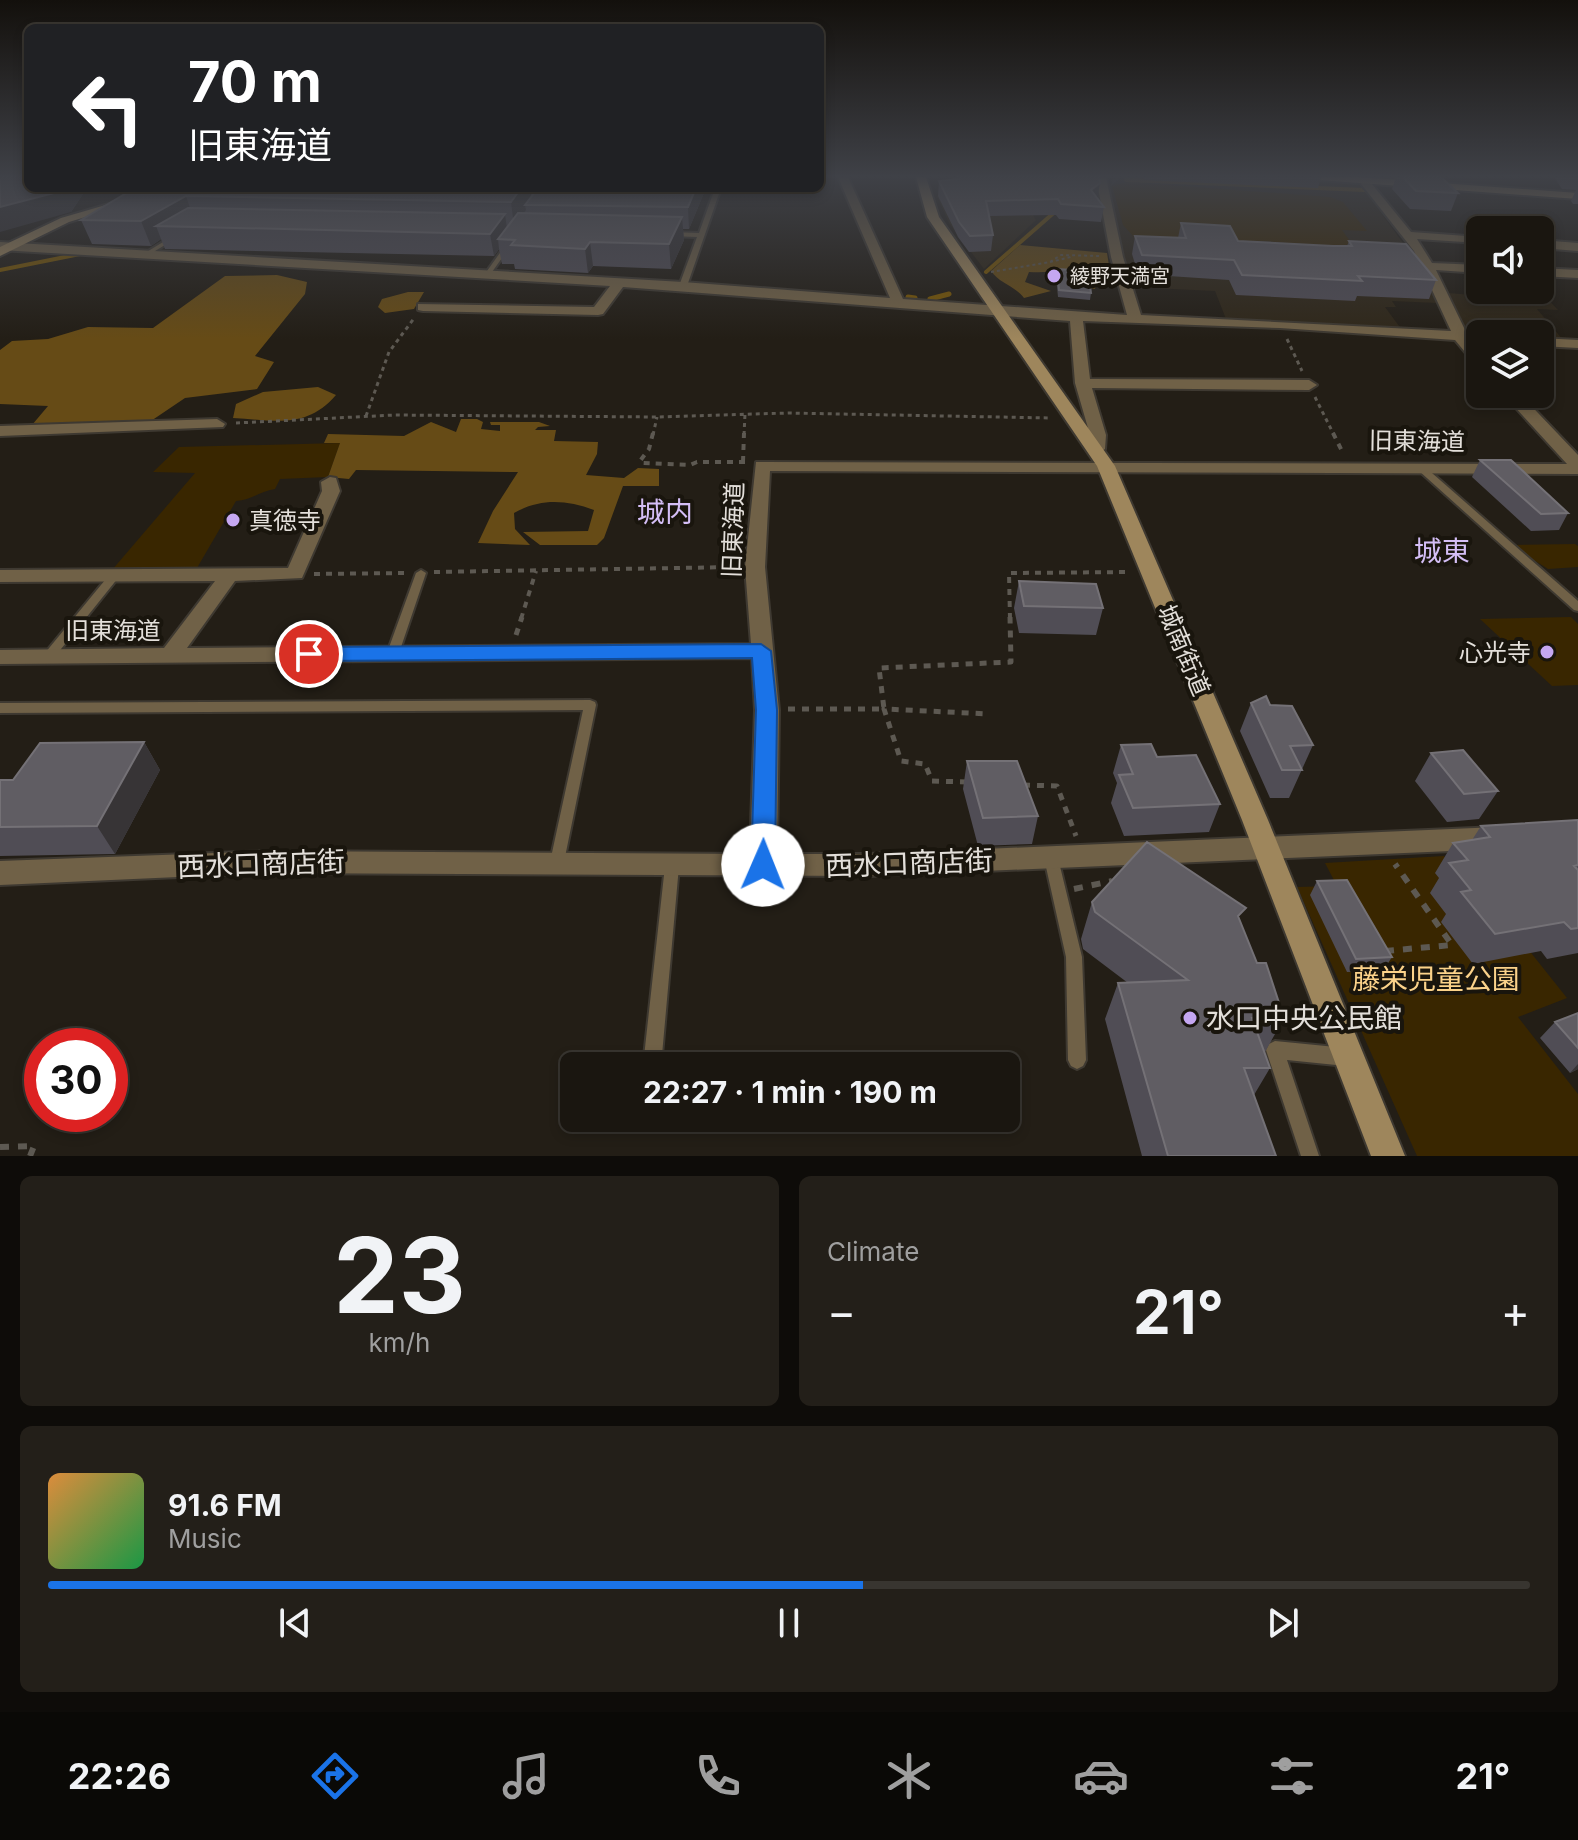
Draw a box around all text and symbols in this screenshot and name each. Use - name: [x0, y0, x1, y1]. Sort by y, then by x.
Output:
- text: 70 m: [188, 48, 322, 116]
- icon: left: [56, 56, 160, 160]
- text: 旧東海道: [188, 123, 332, 167]
- map controls: [1466, 216, 1554, 408]
- button: sound: [1466, 216, 1554, 304]
- place label: 綾野天満宮: [1070, 264, 1170, 288]
- marker: 綾野天満宮: [1045, 267, 1063, 285]
- button: layers: [1466, 320, 1554, 408]
- street label: 旧東海道: [1369, 426, 1465, 456]
- street label: 旧東海道: [717, 482, 749, 578]
- district label: 城内: [637, 495, 693, 529]
- place label: 真徳寺: [249, 506, 321, 535]
- marker: 真徳寺: [224, 511, 242, 529]
- district label: 城東: [1414, 534, 1470, 568]
- street label: 城南街道: [1152, 600, 1216, 700]
- street label: 旧東海道: [65, 616, 161, 645]
- pin: [275, 620, 343, 688]
- icon: arrive: [287, 632, 331, 676]
- place label: 心光寺: [1459, 638, 1531, 667]
- marker: 心光寺: [1538, 643, 1556, 661]
- position arrow: [721, 823, 805, 907]
- street label: 西水口商店街: [824, 843, 994, 883]
- street label: 西水口商店街: [176, 844, 346, 884]
- park label: 藤栄児童公園: [1352, 962, 1520, 996]
- place label: 水口中央公民館: [1206, 1001, 1402, 1035]
- marker: 水口中央公民館: [1181, 1009, 1199, 1027]
- speed limit sign: 30: [24, 1028, 128, 1132]
- text: 22:27 · 1 min · 190 m: [643, 1074, 937, 1110]
- text: 23: [333, 1212, 466, 1338]
- text: Climate: [827, 1236, 919, 1267]
- text: 21°: [1133, 1276, 1224, 1348]
- text: −: [827, 1285, 856, 1339]
- text: +: [1501, 1285, 1530, 1339]
- text: km/h: [369, 1327, 430, 1358]
- text: 91.6 FM: [168, 1487, 282, 1523]
- text: Music: [168, 1523, 242, 1554]
- icon: previous: [273, 1601, 317, 1645]
- icon: pause: [767, 1601, 811, 1645]
- icon: next: [1261, 1601, 1305, 1645]
- icon: directions: [307, 1748, 363, 1804]
- icon: music: [498, 1748, 554, 1804]
- icon: phone: [690, 1748, 746, 1804]
- icon: climate: [881, 1748, 937, 1804]
- icon: car: [1073, 1748, 1129, 1804]
- icon: filters: [1264, 1748, 1320, 1804]
- text: 22:26: [68, 1754, 171, 1798]
- text: 21°: [1455, 1754, 1510, 1798]

